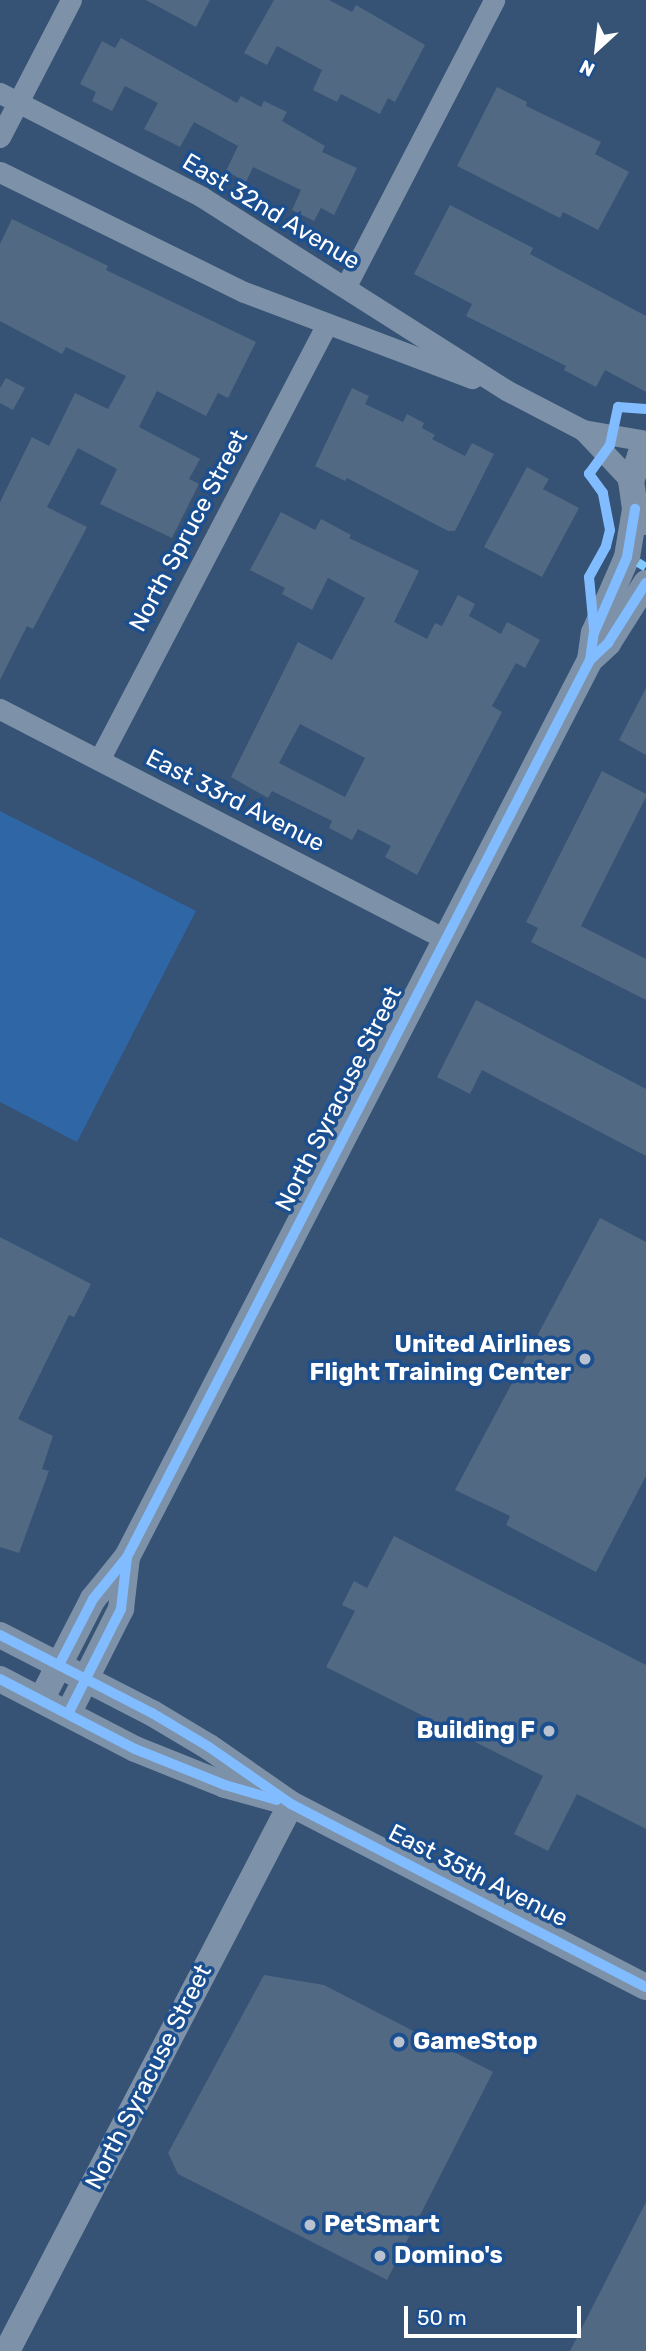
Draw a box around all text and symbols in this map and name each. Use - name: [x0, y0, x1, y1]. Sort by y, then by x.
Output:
- north arrow: [562, 14, 632, 84]
- text: N: [576, 55, 599, 82]
- street label: East 32nd Avenue: [177, 147, 365, 277]
- street label: North Spruce Street: [124, 425, 254, 637]
- street label: East 33rd Avenue: [141, 743, 329, 859]
- street label: North Syracuse Street: [270, 982, 408, 1216]
- place label: United Airlines Flight Training Center: [309, 1331, 571, 1387]
- marker: United Airlines Flight Training Center: [577, 1351, 593, 1367]
- place label: Building F: [416, 1717, 535, 1745]
- marker: Building F: [541, 1723, 557, 1739]
- street label: East 35th Avenue: [383, 1818, 573, 1934]
- street label: North Syracuse Street: [80, 1960, 218, 2194]
- place label: GameStop: [413, 2028, 538, 2056]
- marker: GameStop: [391, 2034, 407, 2050]
- place label: PetSmart: [324, 2211, 440, 2239]
- marker: PetSmart: [302, 2217, 318, 2233]
- place label: Domino's: [394, 2242, 503, 2270]
- marker: Domino's: [372, 2248, 388, 2264]
- scale bar: [408, 2292, 585, 2336]
- text: 50 m: [417, 2305, 467, 2330]

